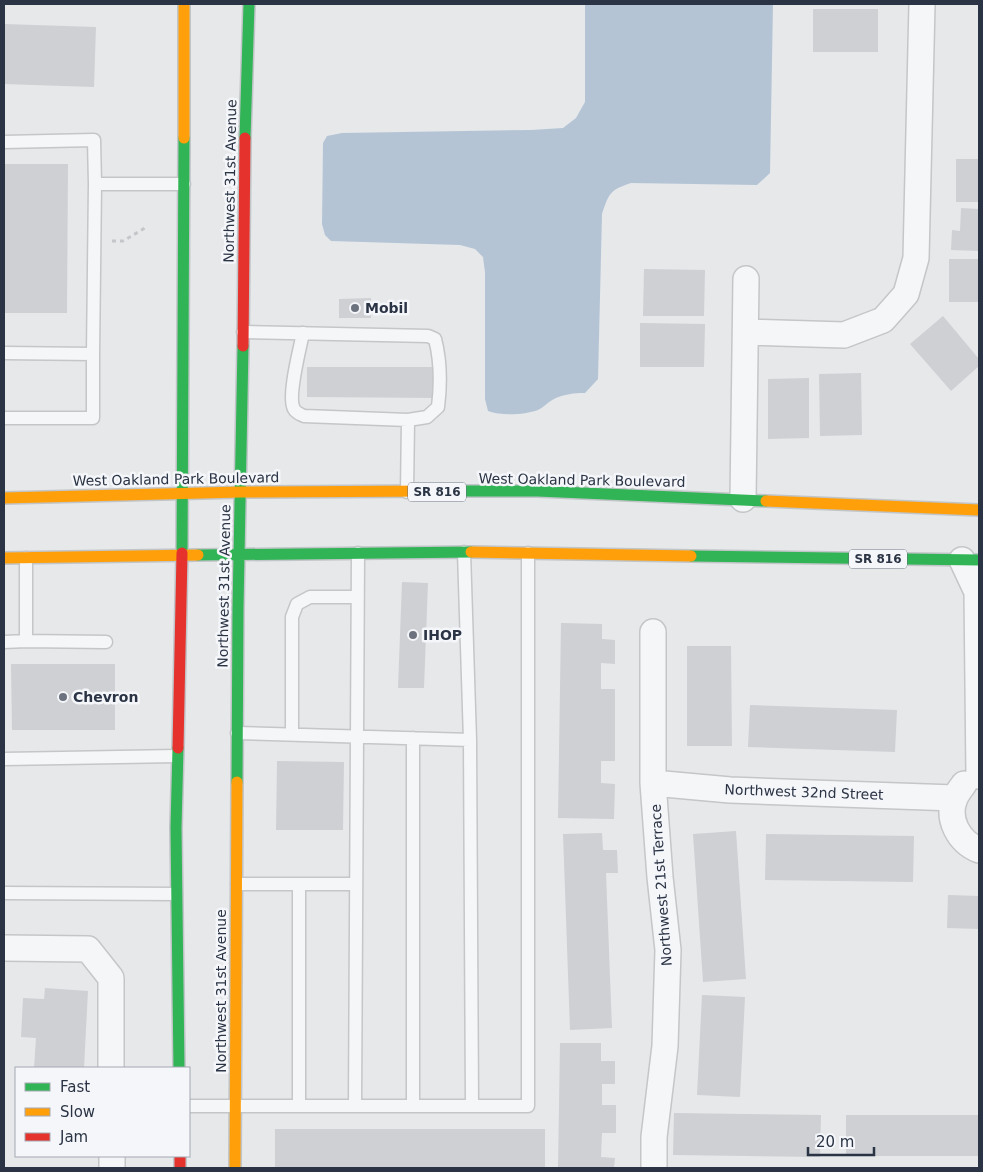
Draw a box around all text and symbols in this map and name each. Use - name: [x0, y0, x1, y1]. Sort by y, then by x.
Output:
- street label: Northwest 31st Avenue: [221, 99, 239, 263]
- place label: Mobil: [365, 300, 408, 316]
- marker: Mobil: [349, 302, 361, 314]
- street label: West Oakland Park Boulevard: [72, 469, 280, 489]
- street label: West Oakland Park Boulevard: [478, 470, 686, 490]
- road number: SR 816: [408, 482, 466, 502]
- street label: Northwest 31st Avenue: [215, 504, 233, 668]
- road number: SR 816: [849, 550, 907, 568]
- place label: IHOP: [423, 627, 462, 643]
- marker: IHOP: [407, 629, 419, 641]
- place label: Chevron: [73, 689, 138, 705]
- marker: Chevron: [57, 691, 69, 703]
- street label: Northwest 32nd Street: [724, 781, 884, 803]
- street label: Northwest 21st Terrace: [647, 803, 675, 967]
- street label: Northwest 31st Avenue: [213, 909, 229, 1073]
- legend: [15, 1067, 190, 1157]
- text: Fast: [60, 1078, 90, 1096]
- text: Slow: [60, 1103, 95, 1121]
- scale bar: [808, 1124, 874, 1156]
- text: Jam: [59, 1128, 88, 1146]
- text: 20 m: [816, 1133, 854, 1151]

